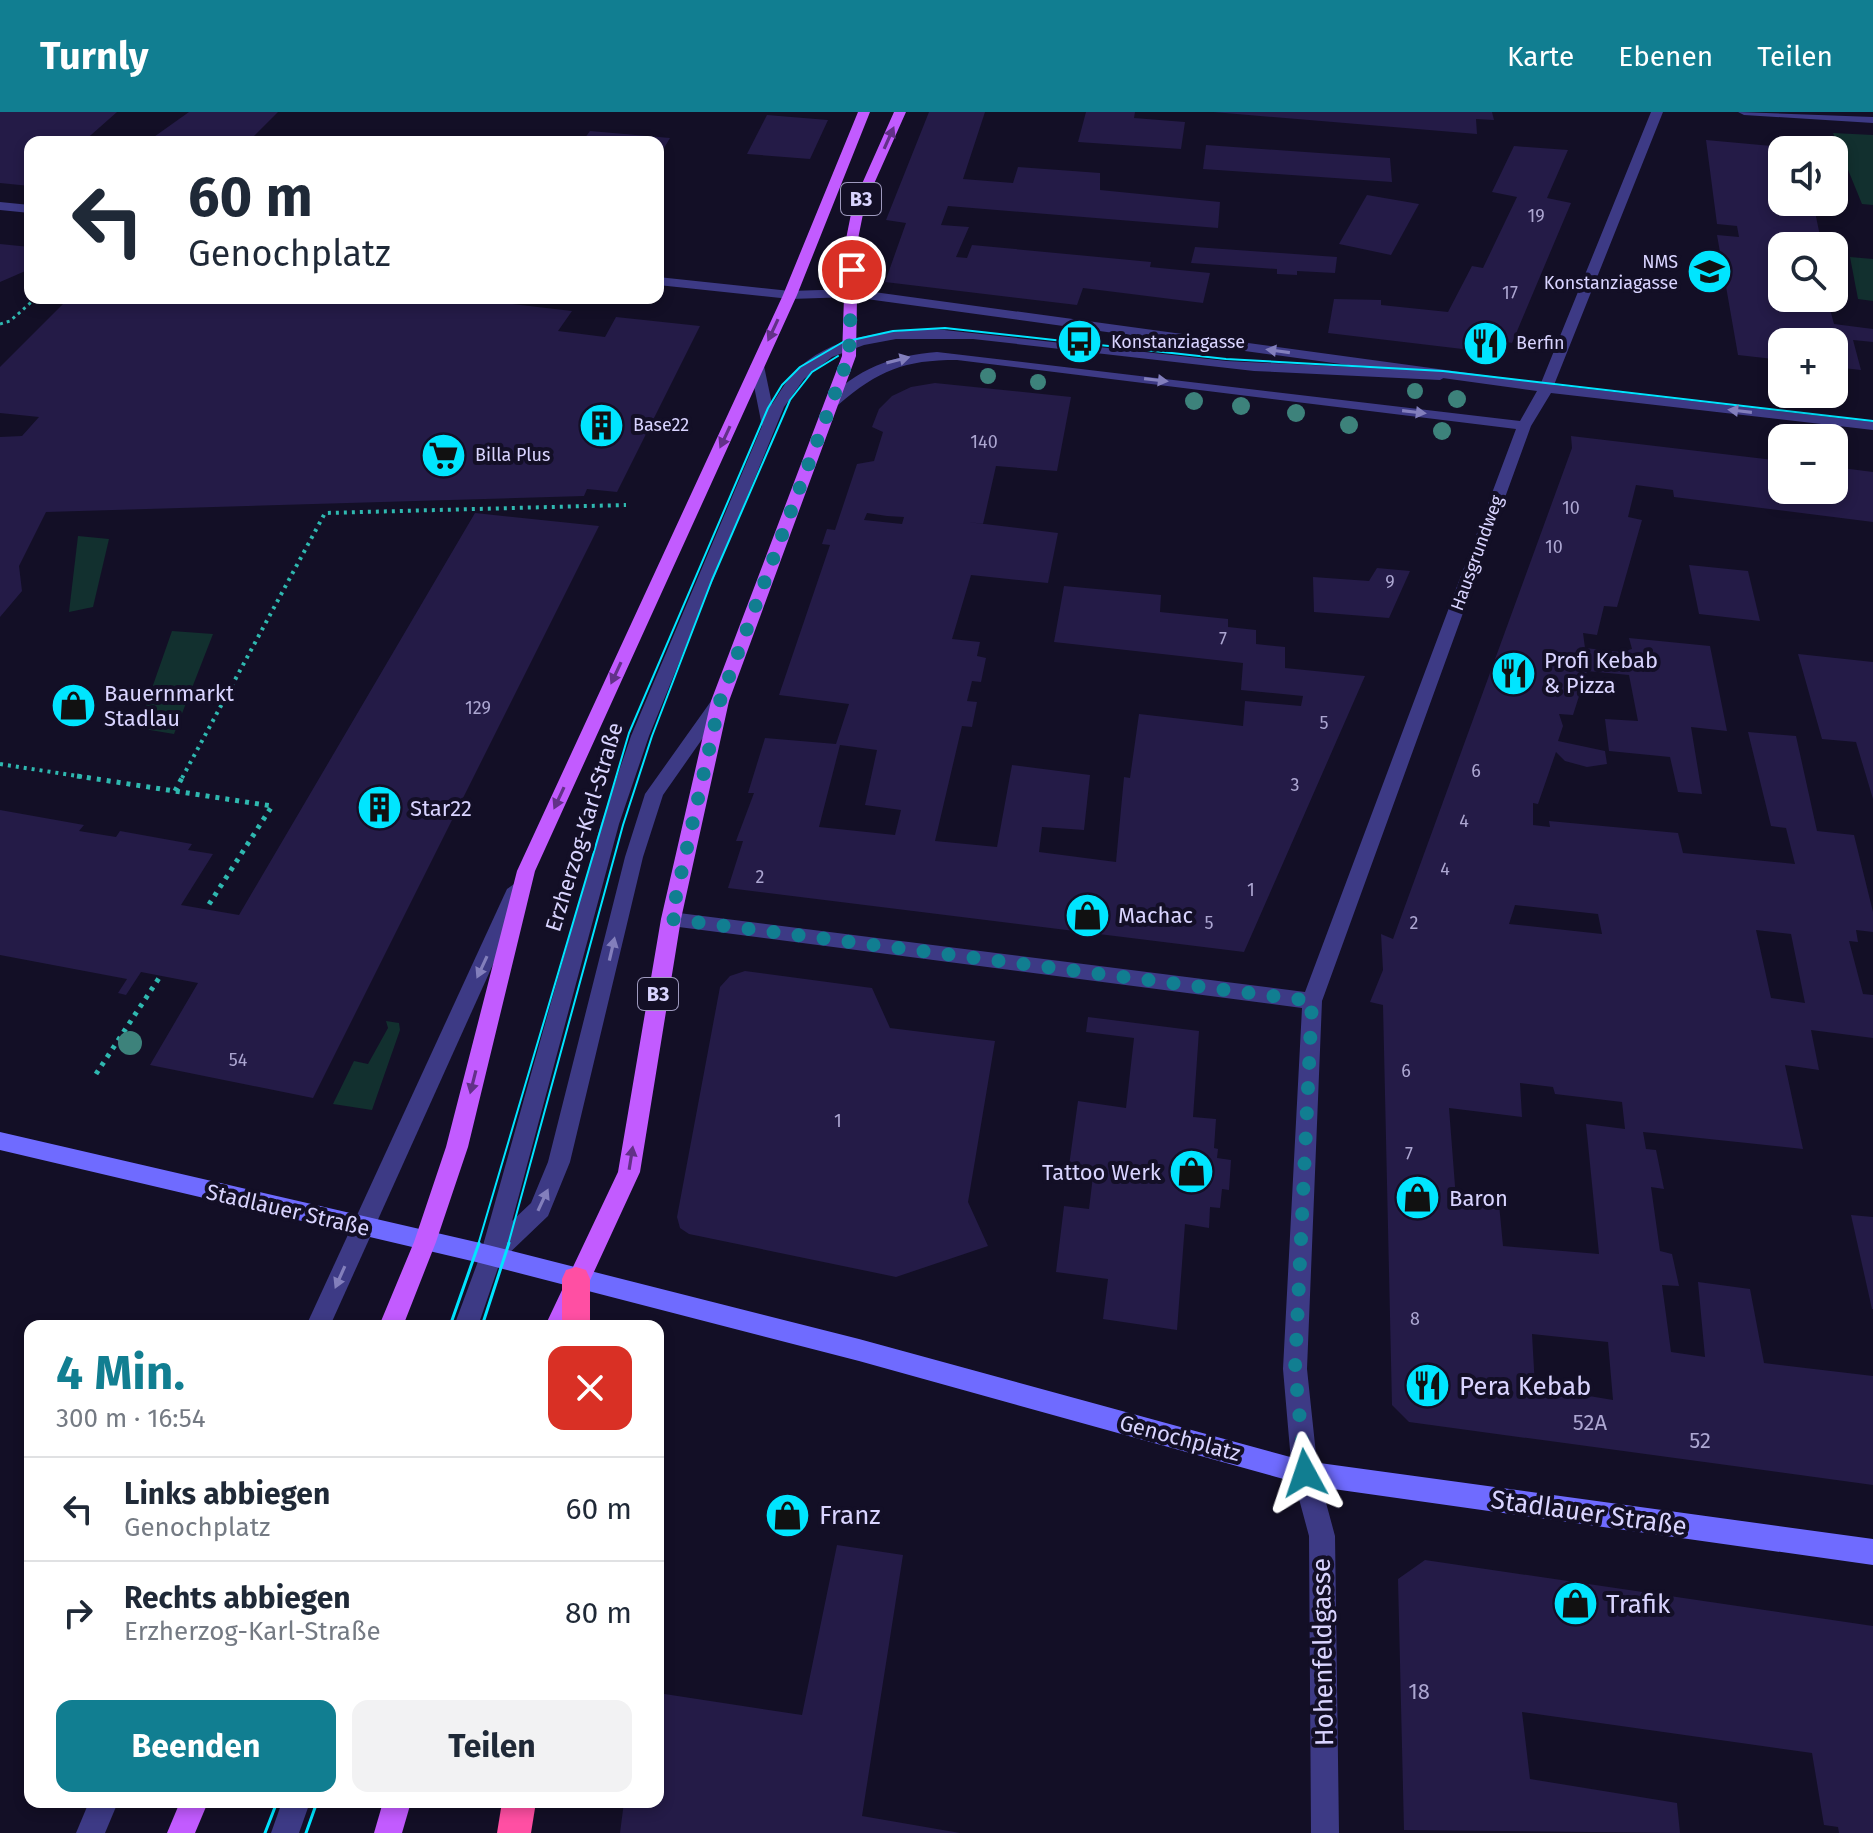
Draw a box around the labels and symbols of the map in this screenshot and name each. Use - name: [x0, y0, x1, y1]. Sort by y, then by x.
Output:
- one-way arrow: [882, 126, 896, 150]
- road number: B3: [841, 183, 881, 215]
- house number: 19: [1527, 205, 1545, 227]
- pin: [818, 236, 886, 304]
- school or university icon: NMS Konstanziagasse: [1685, 248, 1733, 296]
- place label: NMS Konstanziagasse: [1544, 251, 1678, 294]
- house number: 17: [1502, 282, 1518, 304]
- bus stop icon: Konstanziagasse: [1056, 318, 1104, 366]
- one-way arrow: [766, 319, 780, 342]
- restaurant icon: Berfin: [1461, 319, 1509, 367]
- place label: Konstanziagasse: [1111, 331, 1245, 353]
- place label: Berfin: [1516, 332, 1565, 354]
- one-way arrow: [1265, 344, 1290, 357]
- one-way arrow: [886, 354, 911, 366]
- one-way arrow: [1144, 374, 1169, 387]
- building icon: Base22: [578, 401, 626, 449]
- one-way arrow: [1727, 404, 1752, 417]
- one-way arrow: [1402, 405, 1427, 418]
- place label: Base22: [633, 414, 689, 436]
- one-way arrow: [718, 425, 731, 448]
- supermarket icon: Billa Plus: [420, 431, 468, 479]
- house number: 140: [970, 431, 998, 453]
- place label: Billa Plus: [475, 444, 550, 466]
- street label: Hausgrundweg: [1446, 492, 1508, 614]
- house number: 10: [1562, 497, 1580, 519]
- house number: 10: [1545, 536, 1563, 558]
- house number: 9: [1385, 571, 1395, 593]
- house number: 7: [1219, 628, 1227, 650]
- place label: Profi Kebab & Pizza: [1544, 647, 1658, 699]
- restaurant icon: Profi Kebab & Pizza: [1489, 649, 1537, 697]
- one-way arrow: [610, 661, 623, 685]
- place label: Bauernmarkt Stadlau: [104, 680, 234, 732]
- shop icon: Bauernmarkt Stadlau: [49, 682, 97, 730]
- house number: 129: [465, 697, 491, 719]
- house number: 5: [1319, 712, 1329, 734]
- street label: Erzherzog-Karl-Straße: [539, 719, 629, 935]
- house number: 6: [1471, 760, 1481, 782]
- house number: 3: [1291, 774, 1299, 796]
- building icon: Star22: [355, 784, 403, 832]
- one-way arrow: [552, 786, 566, 810]
- place label: Star22: [410, 795, 472, 822]
- house number: 4: [1459, 810, 1469, 832]
- house number: 4: [1440, 858, 1450, 880]
- house number: 2: [756, 866, 765, 888]
- house number: 1: [1247, 879, 1255, 901]
- shop icon: Machac: [1063, 891, 1111, 939]
- place label: Machac: [1118, 902, 1193, 929]
- house number: 5: [1204, 912, 1214, 934]
- house number: 2: [1410, 912, 1419, 934]
- one-way arrow: [606, 937, 619, 962]
- one-way arrow: [475, 955, 489, 979]
- road number: B3: [638, 978, 678, 1010]
- house number: 54: [229, 1049, 248, 1071]
- house number: 6: [1401, 1060, 1411, 1082]
- one-way arrow: [466, 1070, 479, 1095]
- house number: 1: [834, 1110, 842, 1132]
- house number: 7: [1405, 1143, 1413, 1165]
- one-way arrow: [625, 1145, 638, 1170]
- shop icon: Tattoo Werk: [1168, 1148, 1216, 1196]
- place label: Tattoo Werk: [1042, 1159, 1162, 1186]
- shop icon: Baron: [1394, 1174, 1442, 1222]
- street label: Stadlauer Straße: [204, 1178, 372, 1242]
- place label: Baron: [1449, 1185, 1508, 1212]
- one-way arrow: [536, 1188, 550, 1211]
- one-way arrow: [334, 1265, 347, 1289]
- house number: 8: [1410, 1308, 1420, 1330]
- restaurant icon: Pera Kebab: [1404, 1362, 1452, 1410]
- place label: Pera Kebab: [1459, 1371, 1592, 1402]
- street label: Genochplatz: [1117, 1409, 1243, 1467]
- house number: 52A: [1573, 1409, 1608, 1436]
- house number: 52: [1689, 1427, 1711, 1454]
- position arrow: [1263, 1431, 1347, 1515]
- street label: Stadlauer Straße: [1489, 1484, 1689, 1542]
- shop icon: Franz: [764, 1491, 812, 1539]
- place label: Franz: [819, 1500, 881, 1531]
- street label: Hohenfeldgasse: [1306, 1558, 1340, 1746]
- shop icon: Trafik: [1551, 1580, 1599, 1628]
- place label: Trafik: [1606, 1589, 1671, 1620]
- house number: 18: [1408, 1678, 1430, 1705]

